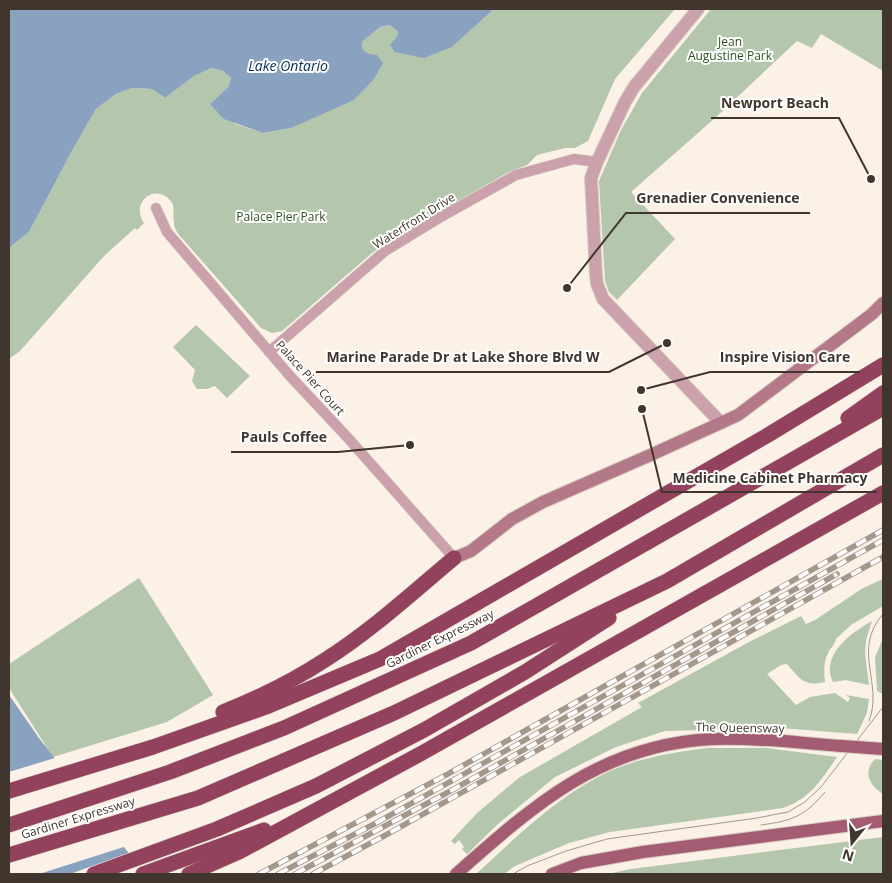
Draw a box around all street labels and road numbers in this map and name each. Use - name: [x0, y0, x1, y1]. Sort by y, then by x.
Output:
- street label: Waterfront Drive: [369, 188, 458, 253]
- street label: Palace Pier Court: [272, 336, 349, 419]
- street label: Gardiner Expressway: [383, 605, 497, 672]
- street label: The Queensway: [695, 718, 786, 737]
- street label: Gardiner Expressway: [19, 792, 138, 843]

